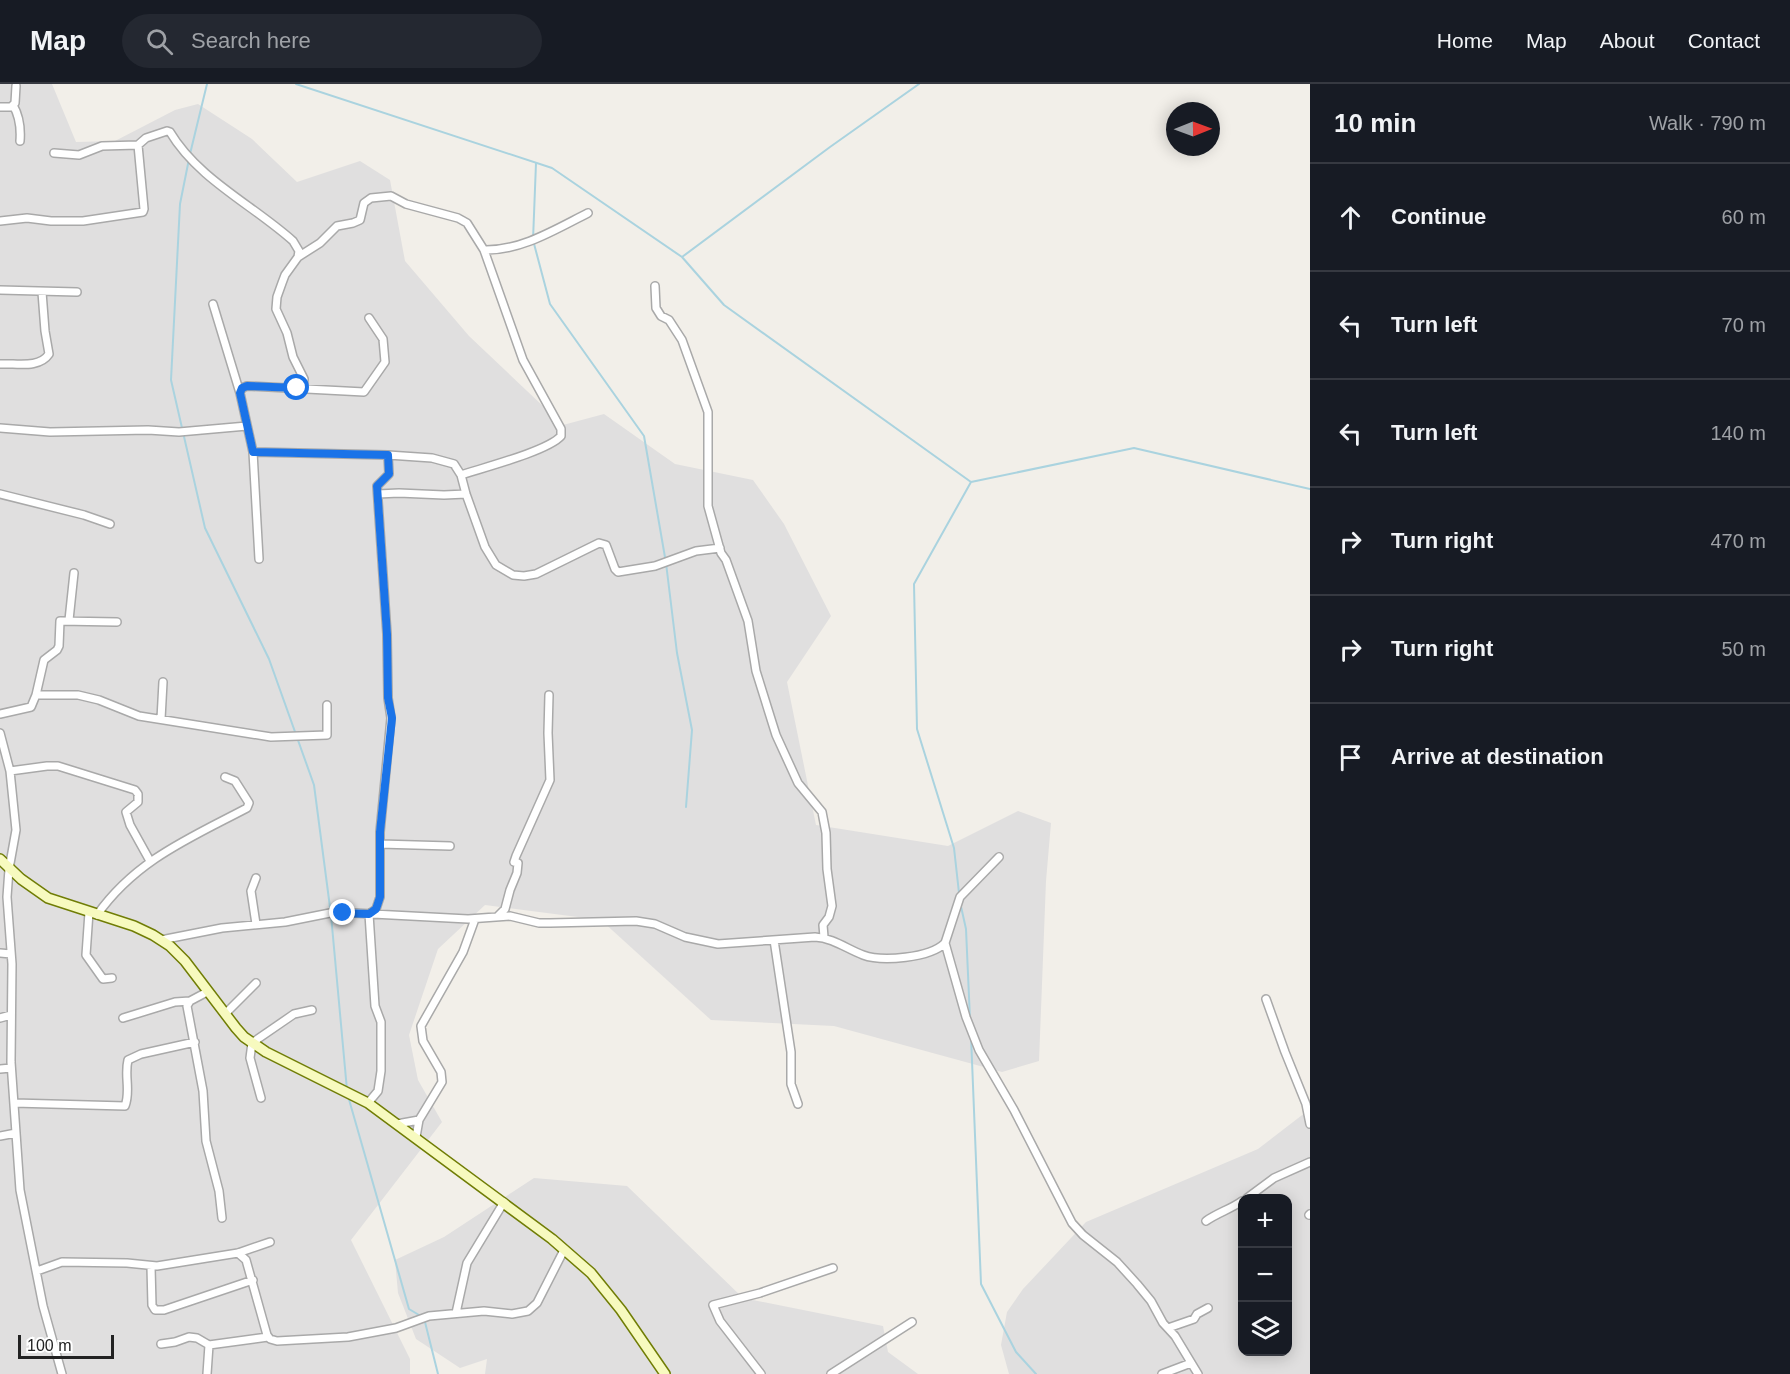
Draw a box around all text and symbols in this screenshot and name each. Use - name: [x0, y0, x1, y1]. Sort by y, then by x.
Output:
- search box: [122, 14, 542, 68]
- text: Map: [30, 25, 86, 56]
- icon: search: [143, 25, 176, 58]
- text: Search here: [191, 28, 311, 53]
- text: Home: [1437, 29, 1493, 52]
- text: Map: [1526, 29, 1567, 52]
- text: About: [1600, 29, 1655, 52]
- text: Contact: [1688, 29, 1760, 52]
- north arrow: [1166, 102, 1220, 156]
- text: 10 min: [1334, 108, 1416, 138]
- text: Walk · 790 m: [1649, 112, 1766, 134]
- icon: ahead: [1334, 201, 1367, 234]
- text: Continue: [1391, 204, 1486, 229]
- text: 60 m: [1722, 206, 1766, 228]
- icon: left: [1334, 309, 1367, 342]
- text: Turn left: [1391, 312, 1477, 337]
- text: 70 m: [1722, 314, 1766, 336]
- route start: [283, 374, 309, 400]
- icon: left: [1334, 417, 1367, 450]
- text: Turn left: [1391, 420, 1477, 445]
- text: 140 m: [1710, 422, 1766, 444]
- icon: right: [1334, 525, 1367, 558]
- text: Turn right: [1391, 528, 1493, 553]
- text: 470 m: [1710, 530, 1766, 552]
- icon: right: [1334, 633, 1367, 666]
- text: Turn right: [1391, 636, 1493, 661]
- text: 50 m: [1722, 638, 1766, 660]
- icon: arrive: [1334, 741, 1367, 774]
- text: Arrive at destination: [1391, 744, 1604, 769]
- route end: [329, 899, 355, 925]
- map controls: [1238, 1194, 1292, 1356]
- button: +: [1238, 1194, 1292, 1248]
- button: −: [1238, 1248, 1292, 1302]
- button: layers: [1238, 1302, 1292, 1356]
- scale bar: [18, 1332, 114, 1360]
- text: 100 m: [27, 1337, 71, 1354]

